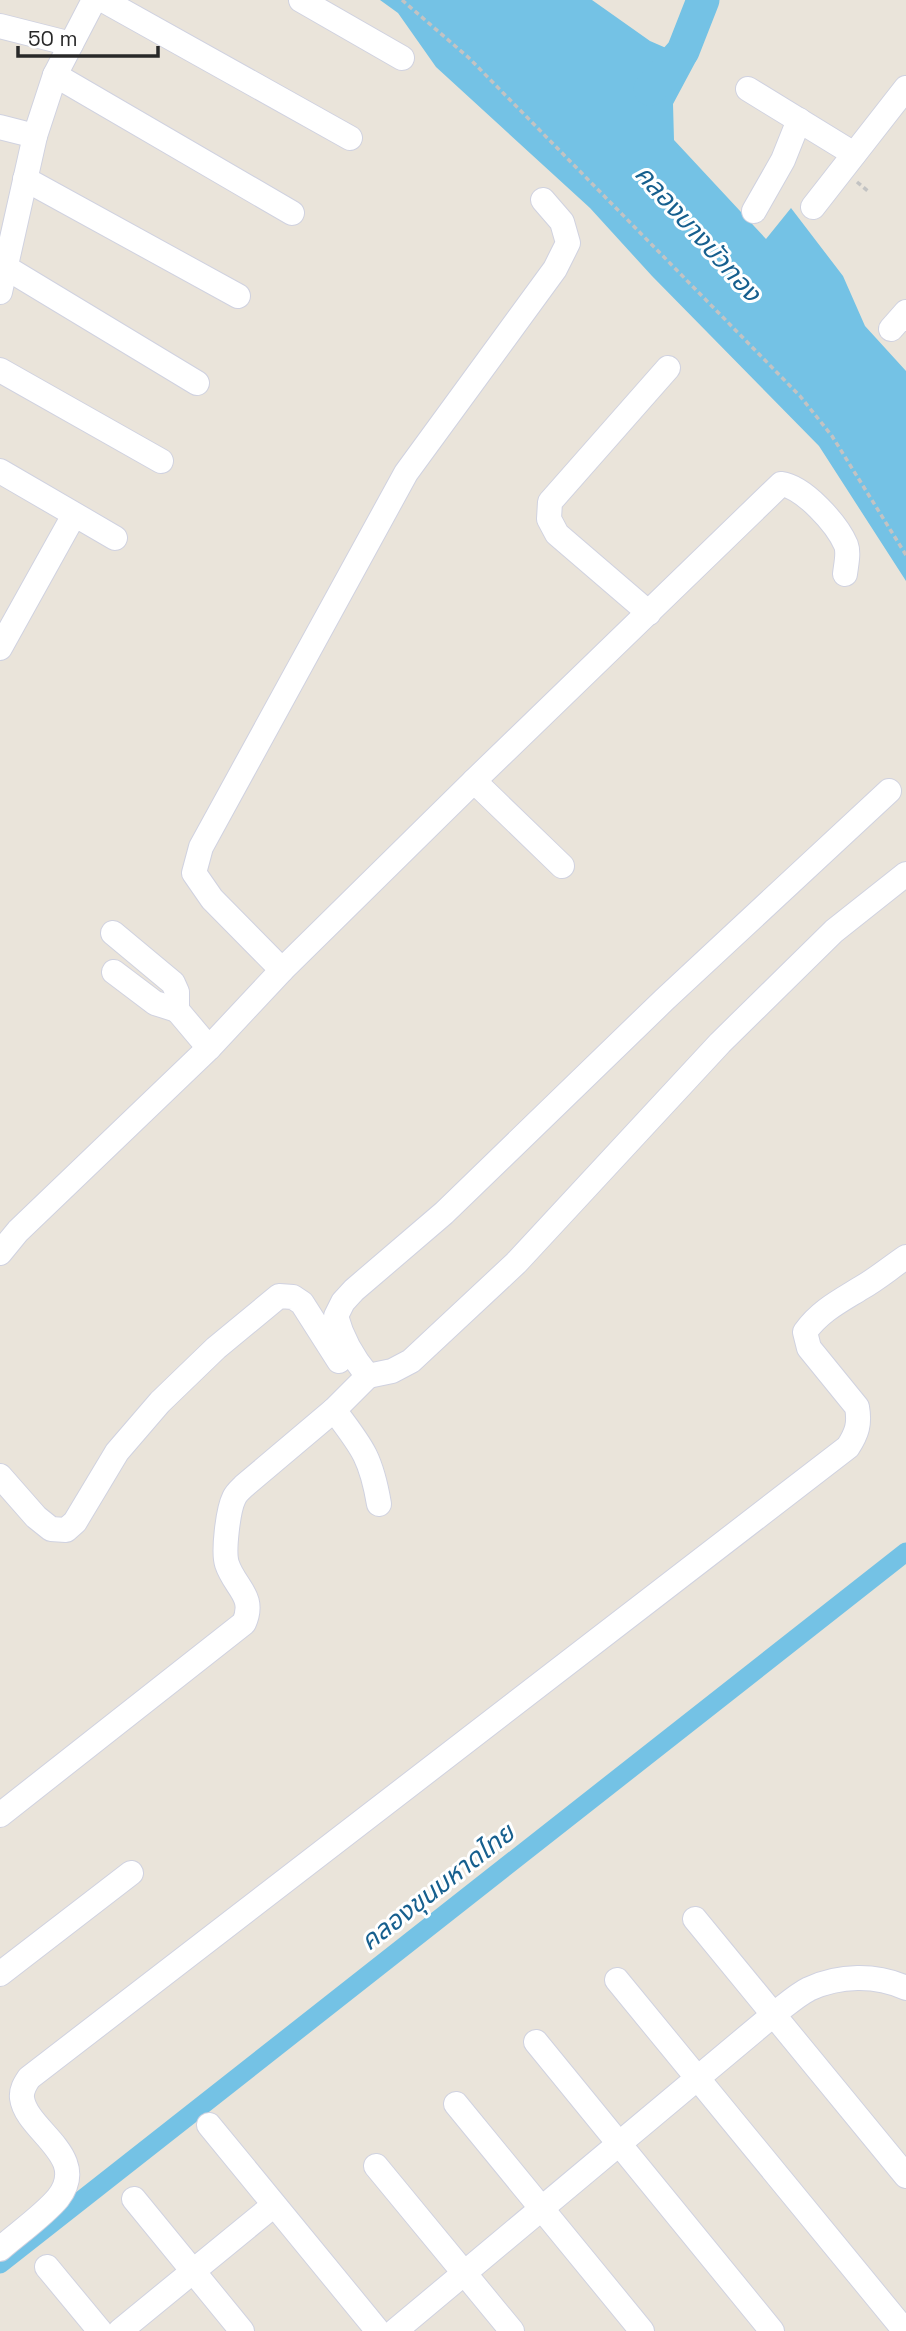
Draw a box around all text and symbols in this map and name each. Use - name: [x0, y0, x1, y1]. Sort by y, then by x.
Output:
- scale bar: [18, 14, 158, 58]
- text: 50 m: [28, 25, 78, 52]
- water label: คลองบางบัวทอง: [627, 157, 769, 309]
- water label: คลองขุนมหาดไทย: [353, 1815, 522, 1958]

